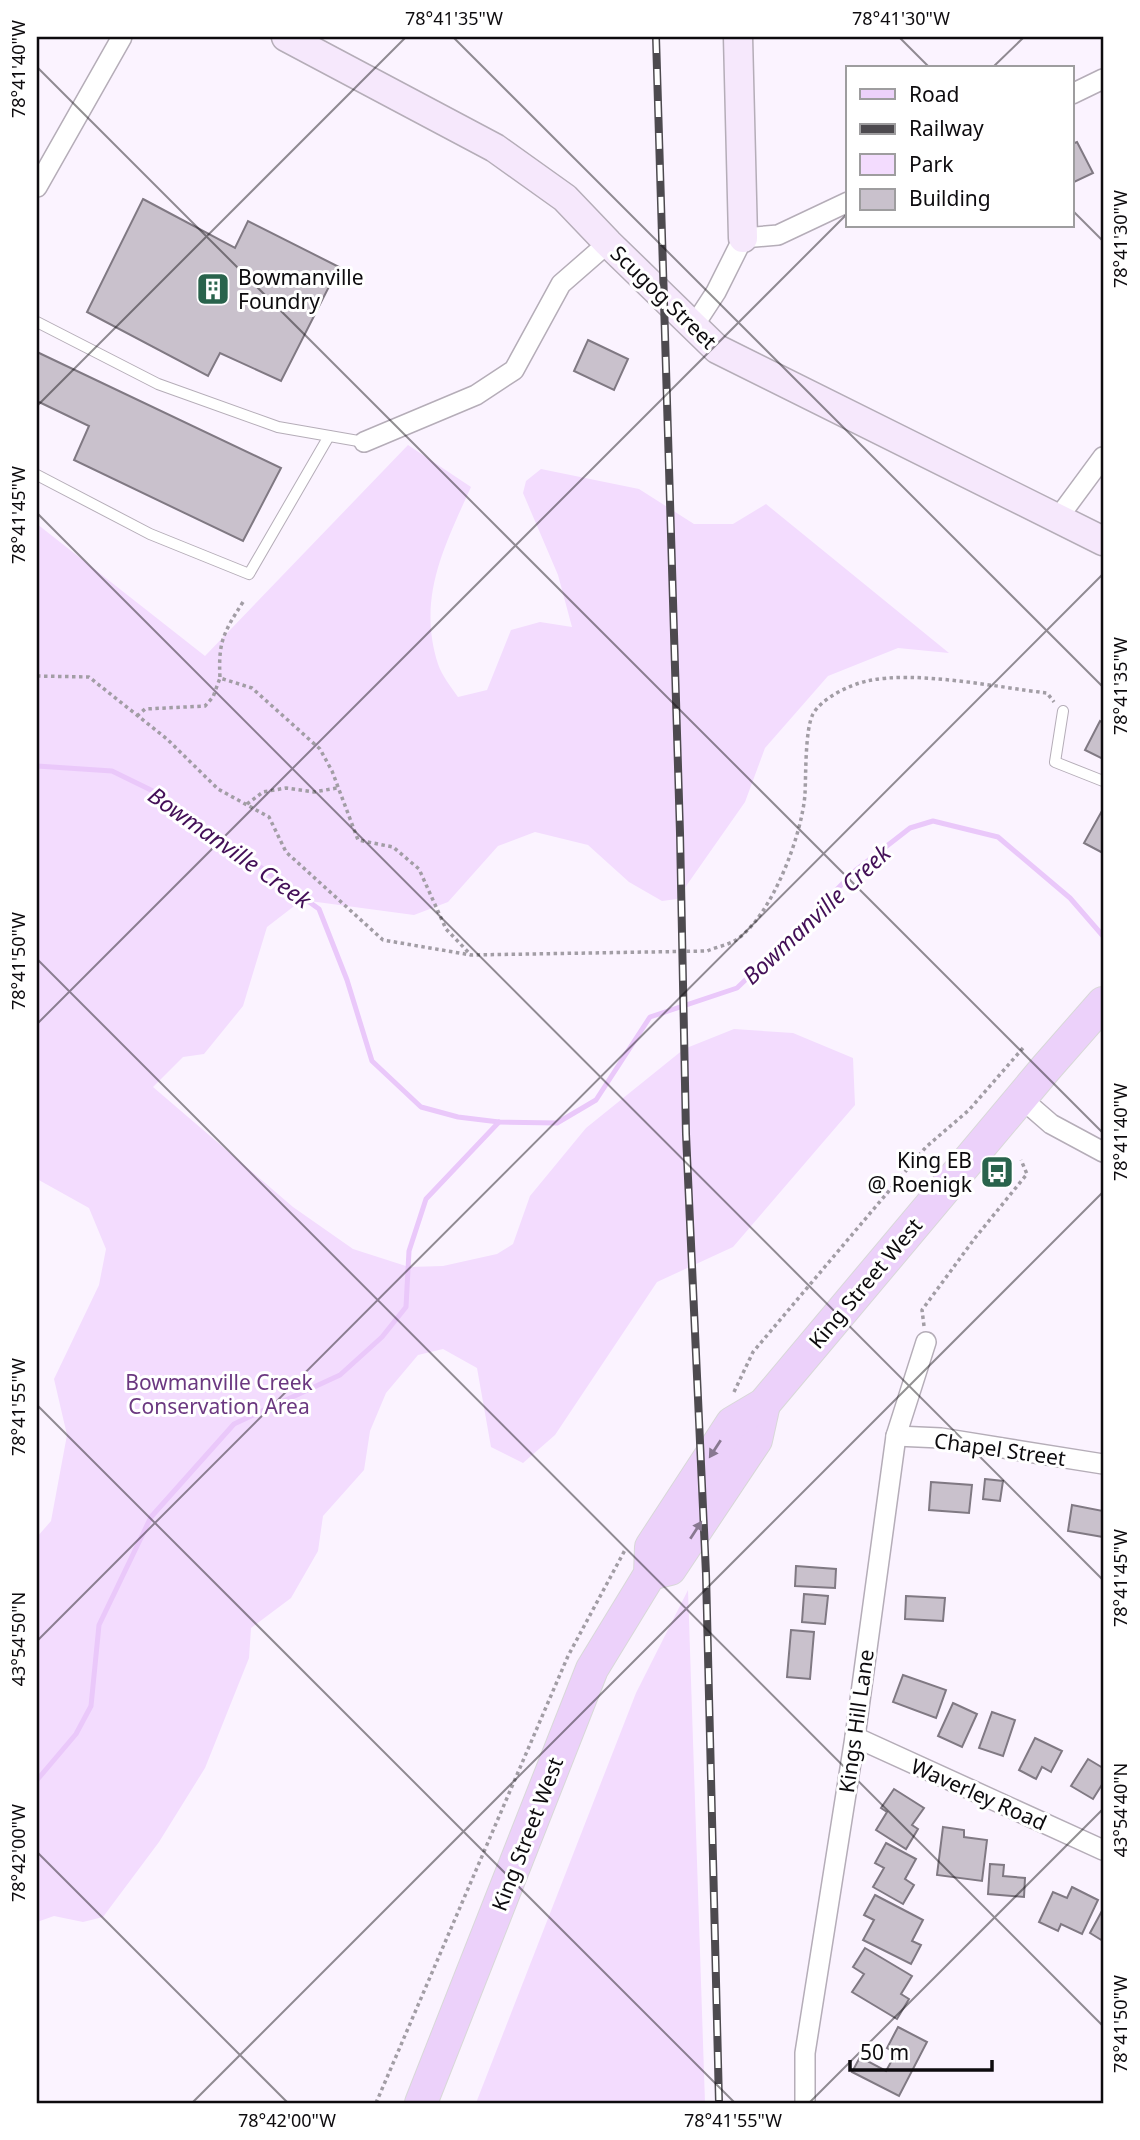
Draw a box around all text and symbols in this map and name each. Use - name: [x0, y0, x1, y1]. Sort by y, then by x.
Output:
- text: 78°41'35"W: [405, 6, 503, 30]
- text: 78°41'30"W: [852, 6, 950, 30]
- text: 78°41'40"W: [6, 20, 30, 118]
- legend: [846, 66, 1074, 228]
- text: Road: [909, 80, 959, 108]
- text: Railway: [909, 114, 984, 142]
- text: Park: [909, 150, 954, 178]
- text: Building: [909, 184, 991, 212]
- text: 78°41'30"W: [1108, 190, 1132, 288]
- street label: Scugog Street: [605, 239, 723, 355]
- place label: Bowmanville Foundry: [238, 263, 364, 315]
- building icon: Bowmanville Foundry: [194, 270, 232, 308]
- text: 78°41'45"W: [6, 466, 30, 564]
- text: 78°41'35"W: [1108, 637, 1132, 735]
- water label: Bowmanville Creek: [142, 779, 319, 916]
- water label: Bowmanville Creek: [735, 836, 898, 991]
- text: 78°41'50"W: [6, 912, 30, 1010]
- text: 78°41'40"W: [1108, 1083, 1132, 1181]
- place label: King EB @ Roenigk: [868, 1146, 973, 1198]
- bus stop icon: King EB @ Roenigk: [978, 1153, 1016, 1191]
- street label: King Street West: [802, 1211, 928, 1354]
- text: 78°41'55"W: [6, 1358, 30, 1456]
- park label: Bowmanville Creek Conservation Area: [125, 1368, 314, 1420]
- street label: Chapel Street: [933, 1426, 1068, 1472]
- one-way arrow: [708, 1440, 722, 1458]
- one-way arrow: [690, 1520, 703, 1540]
- text: 78°41'45"W: [1108, 1529, 1132, 1627]
- text: 43°54'50"N: [6, 1592, 30, 1686]
- street label: Kings Hill Lane: [832, 1647, 880, 1795]
- street label: Waverley Road: [907, 1752, 1051, 1836]
- street label: King Street West: [485, 1753, 569, 1915]
- text: 43°54'40"N: [1108, 1763, 1132, 1857]
- text: 78°42'00"W: [6, 1804, 30, 1902]
- text: 78°41'50"W: [1108, 1975, 1132, 2073]
- scale bar: [850, 2028, 991, 2072]
- text: 50 m: [860, 2038, 909, 2066]
- text: 78°42'00"W: [238, 2108, 336, 2132]
- text: 78°41'55"W: [684, 2108, 782, 2132]

